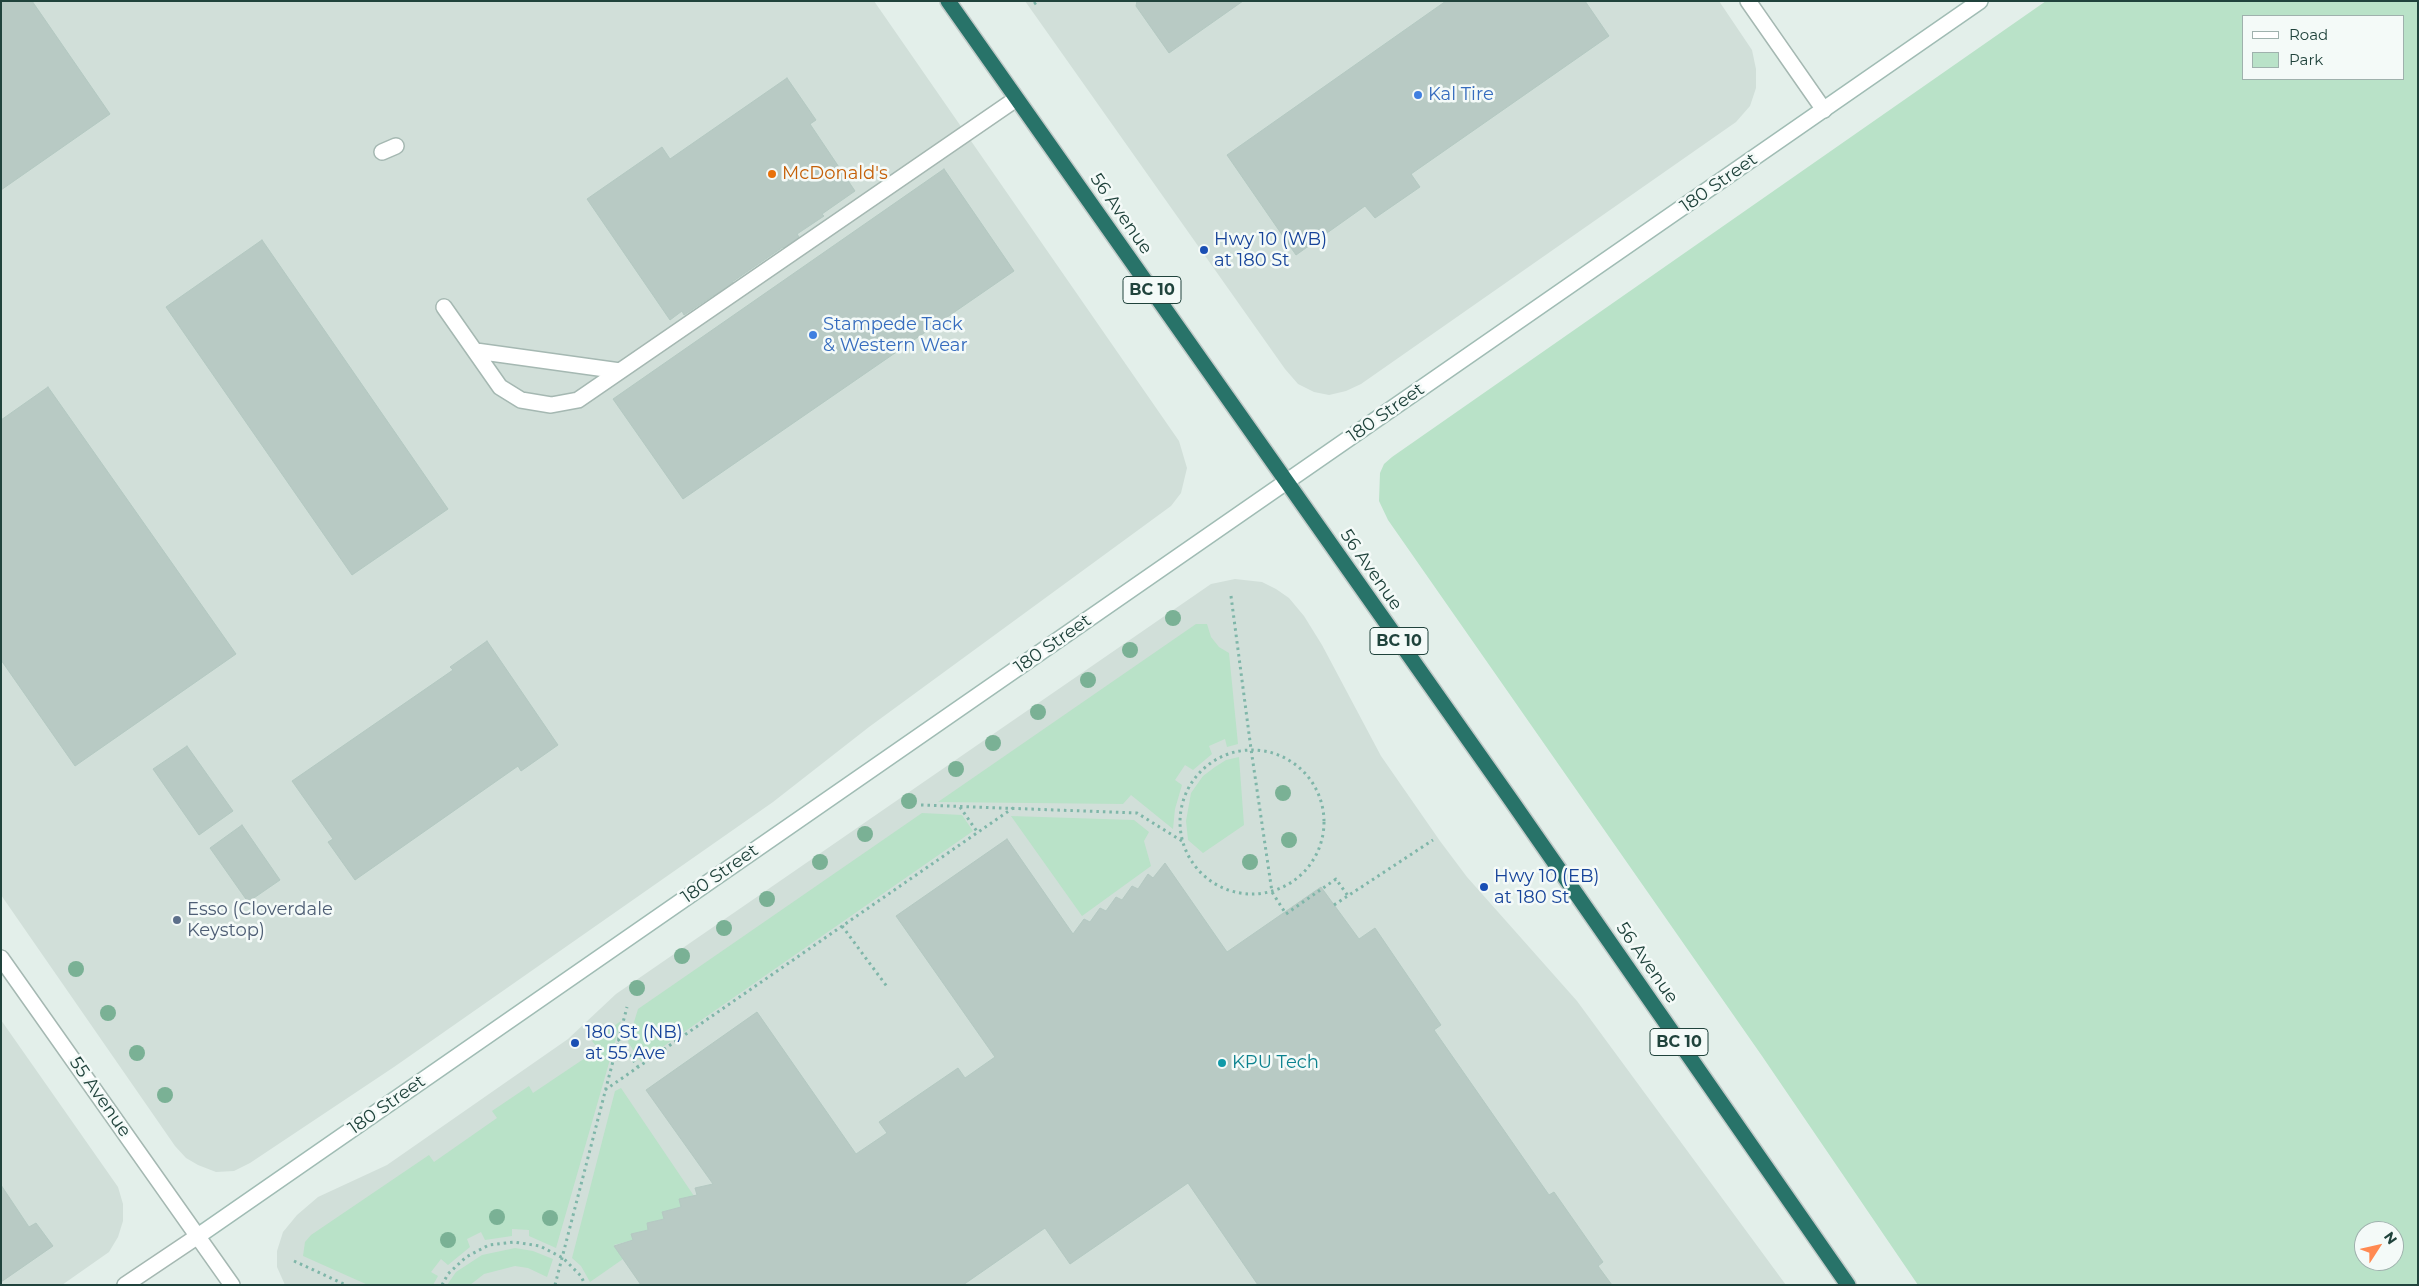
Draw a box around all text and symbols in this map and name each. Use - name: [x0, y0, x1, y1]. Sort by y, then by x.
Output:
- legend: [2242, 15, 2404, 80]
- text: Road: [2289, 25, 2328, 44]
- text: Park: [2289, 50, 2323, 69]
- place label: Kal Tire: [1428, 84, 1494, 106]
- marker: Kal Tire: [1412, 89, 1424, 101]
- street label: 180 Street: [1676, 149, 1762, 217]
- place label: McDonald's: [782, 163, 888, 185]
- marker: McDonald's: [766, 168, 778, 180]
- street label: 56 Avenue: [1085, 169, 1157, 259]
- place label: Hwy 10 (WB) at 180 St: [1214, 229, 1327, 272]
- marker: Hwy 10 (WB) at 180 St: [1198, 244, 1210, 256]
- road number: BC 10: [1123, 276, 1181, 304]
- place label: Stampede Tack & Western Wear: [823, 314, 968, 356]
- marker: Stampede Tack & Western Wear: [807, 329, 819, 341]
- street label: 180 Street: [1343, 379, 1429, 447]
- street label: 56 Avenue: [1335, 525, 1407, 615]
- street label: 180 Street: [1010, 610, 1096, 678]
- road number: BC 10: [1370, 627, 1428, 654]
- street label: 180 Street: [677, 840, 763, 908]
- place label: Hwy 10 (EB) at 180 St: [1494, 866, 1599, 909]
- marker: Hwy 10 (EB) at 180 St: [1478, 881, 1490, 893]
- place label: Esso (Cloverdale Keystop): [187, 899, 333, 942]
- marker: Esso (Cloverdale Keystop): [171, 914, 183, 926]
- street label: 56 Avenue: [1611, 918, 1683, 1008]
- place label: 180 St (NB) at 55 Ave: [585, 1022, 683, 1064]
- road number: BC 10: [1650, 1028, 1708, 1056]
- marker: 180 St (NB) at 55 Ave: [569, 1037, 581, 1049]
- place label: KPU Tech: [1232, 1052, 1319, 1074]
- street label: 55 Avenue: [65, 1053, 135, 1141]
- marker: KPU Tech: [1216, 1057, 1228, 1069]
- street label: 180 Street: [344, 1071, 430, 1139]
- north arrow: [2354, 1221, 2404, 1271]
- text: N: [2380, 1228, 2401, 1248]

